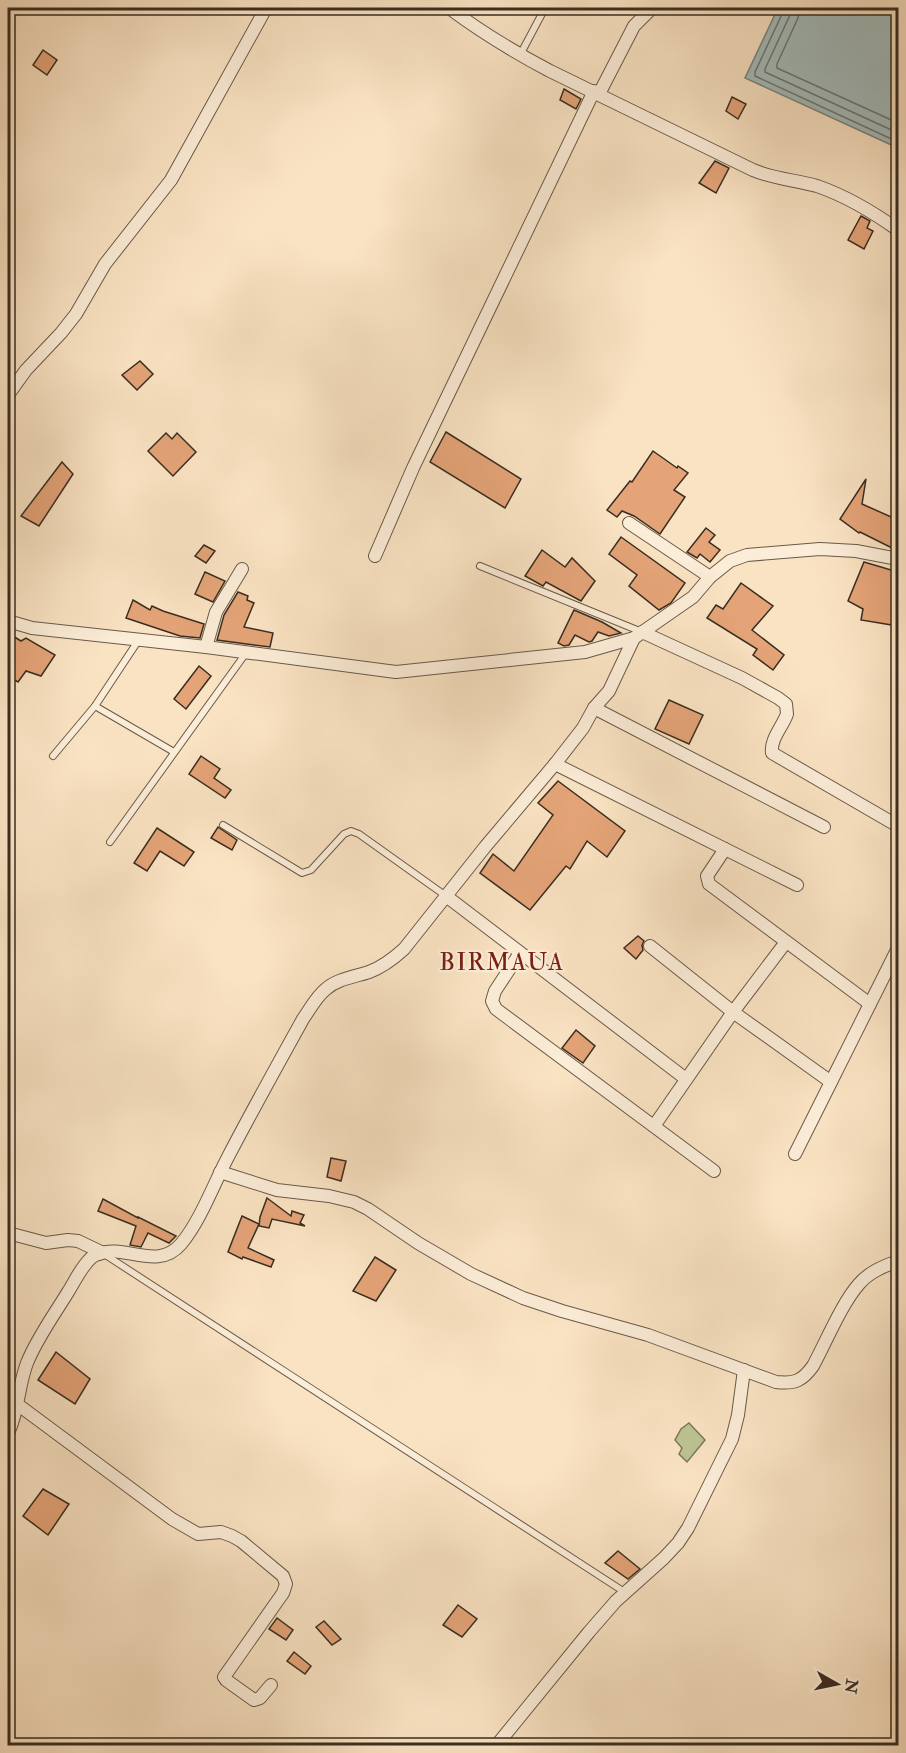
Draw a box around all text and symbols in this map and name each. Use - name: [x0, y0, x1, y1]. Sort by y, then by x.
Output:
- district label: BIRMAUA: [439, 947, 565, 978]
- north arrow: [807, 1654, 867, 1714]
- text: N: [840, 1677, 862, 1695]

